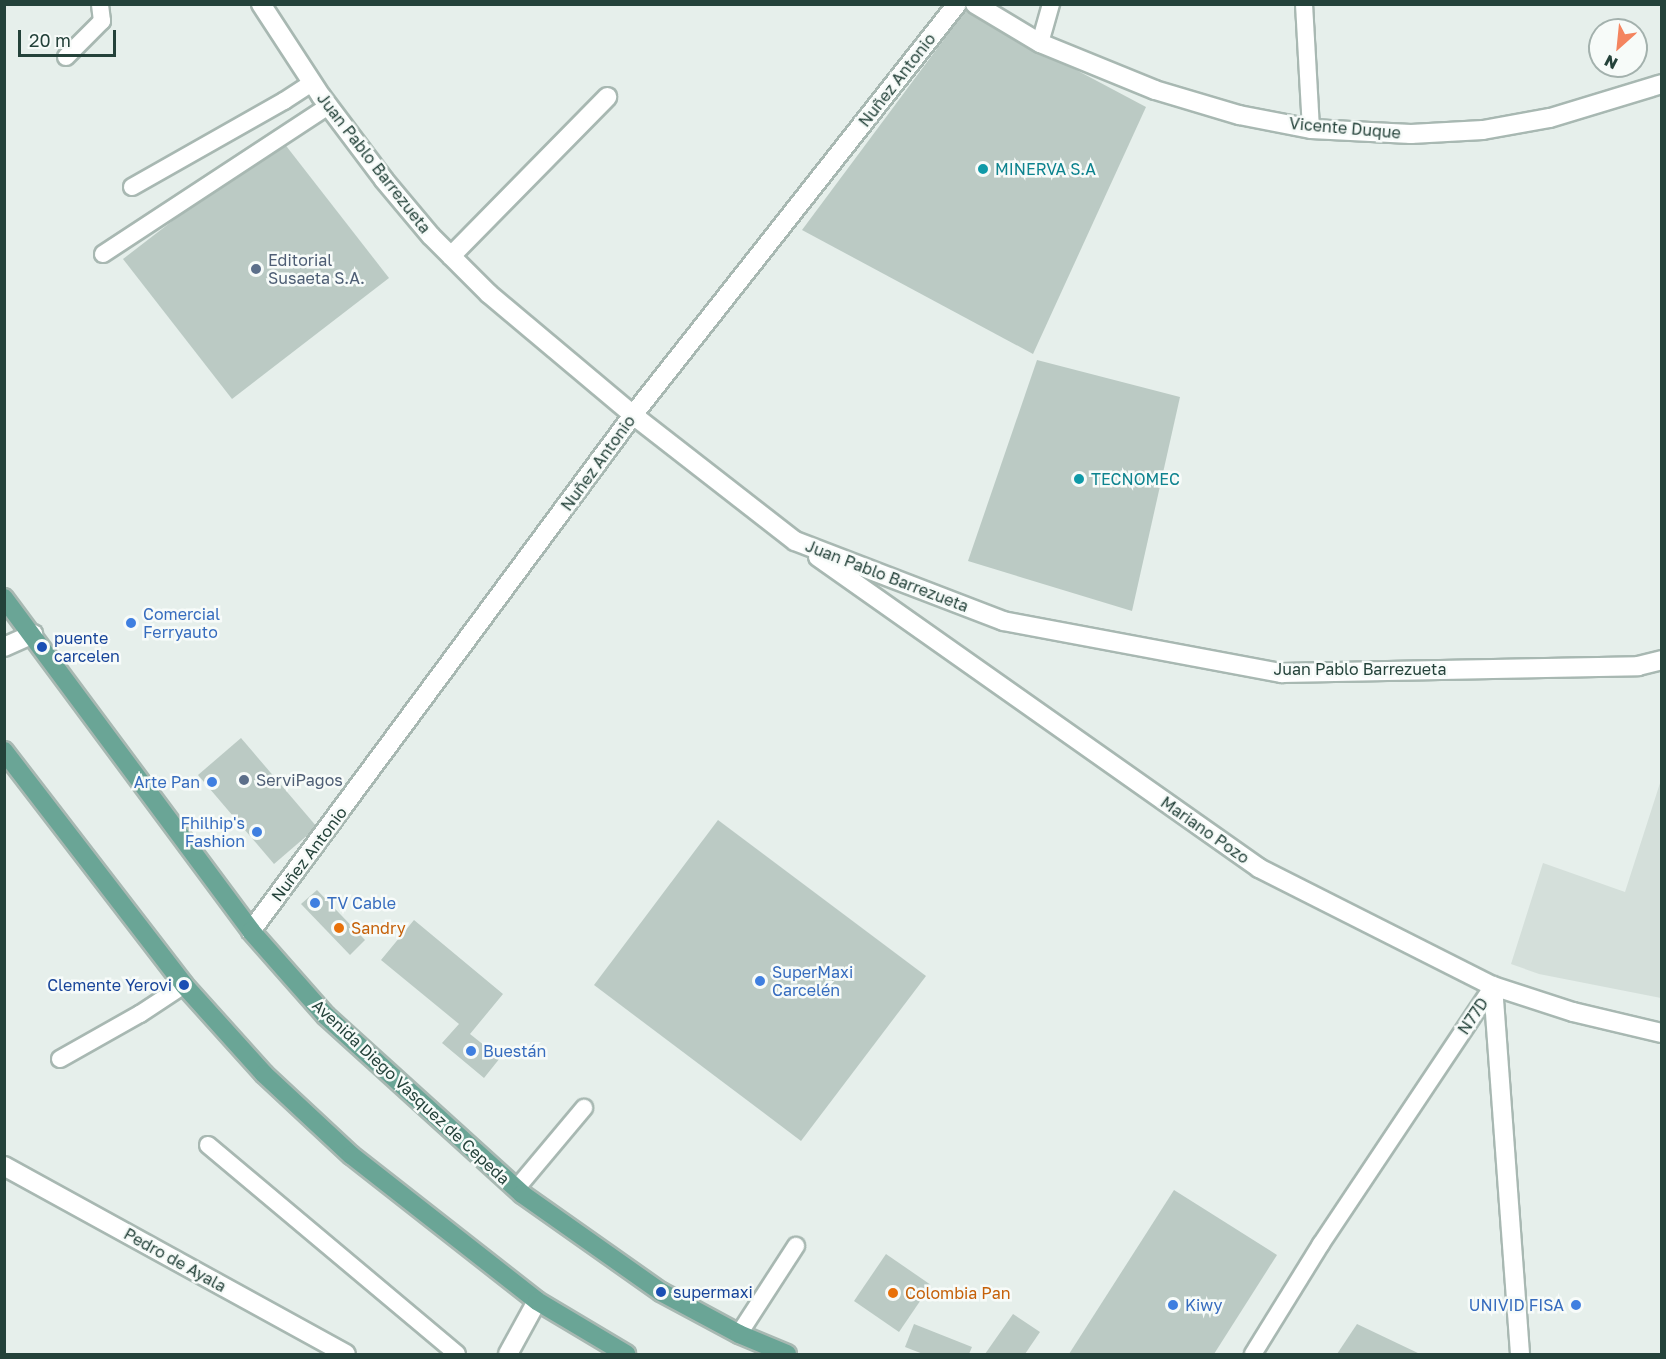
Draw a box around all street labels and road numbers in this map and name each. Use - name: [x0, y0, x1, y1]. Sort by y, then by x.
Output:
- street label: Nuñez Antonio: [855, 29, 939, 131]
- street label: Juan Pablo Barrezueta: [313, 89, 435, 237]
- street label: Vicente Duque: [1288, 114, 1402, 142]
- street label: Nuñez Antonio: [557, 412, 639, 514]
- street label: Juan Pablo Barrezueta: [803, 536, 971, 616]
- street label: Juan Pablo Barrezueta: [1273, 659, 1447, 679]
- street label: Mariano Pozo: [1157, 792, 1253, 868]
- street label: Nuñez Antonio: [267, 803, 351, 905]
- street label: N77D: [1454, 994, 1492, 1038]
- street label: Avenida Diego Vasquez de Cepeda: [308, 995, 514, 1189]
- street label: Pedro de Ayala: [121, 1224, 229, 1296]

